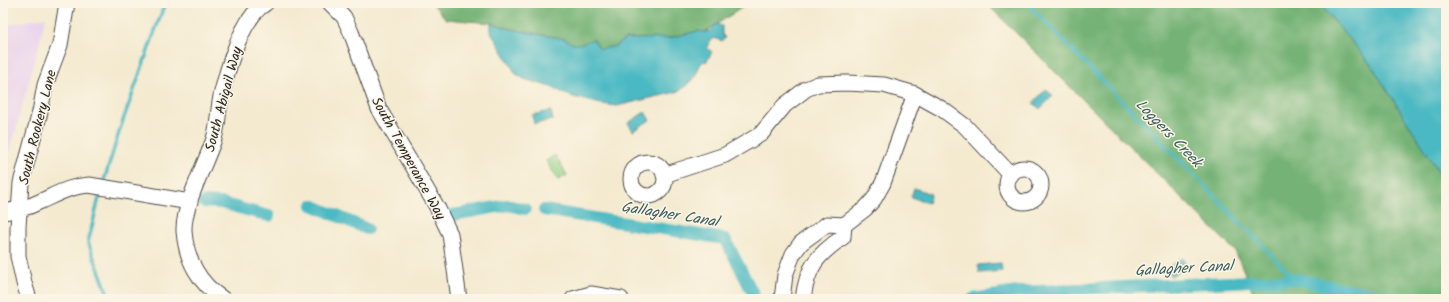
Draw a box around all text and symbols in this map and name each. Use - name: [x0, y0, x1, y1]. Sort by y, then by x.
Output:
- street label: South Abigail Way: [199, 44, 249, 154]
- street label: South Rookery Lane: [13, 67, 63, 187]
- street label: South Temperance Way: [365, 93, 451, 224]
- water label: Loggers Creek: [1129, 94, 1209, 175]
- water label: Gallagher Canal: [619, 195, 723, 235]
- water label: Gallagher Canal: [1134, 254, 1237, 284]

